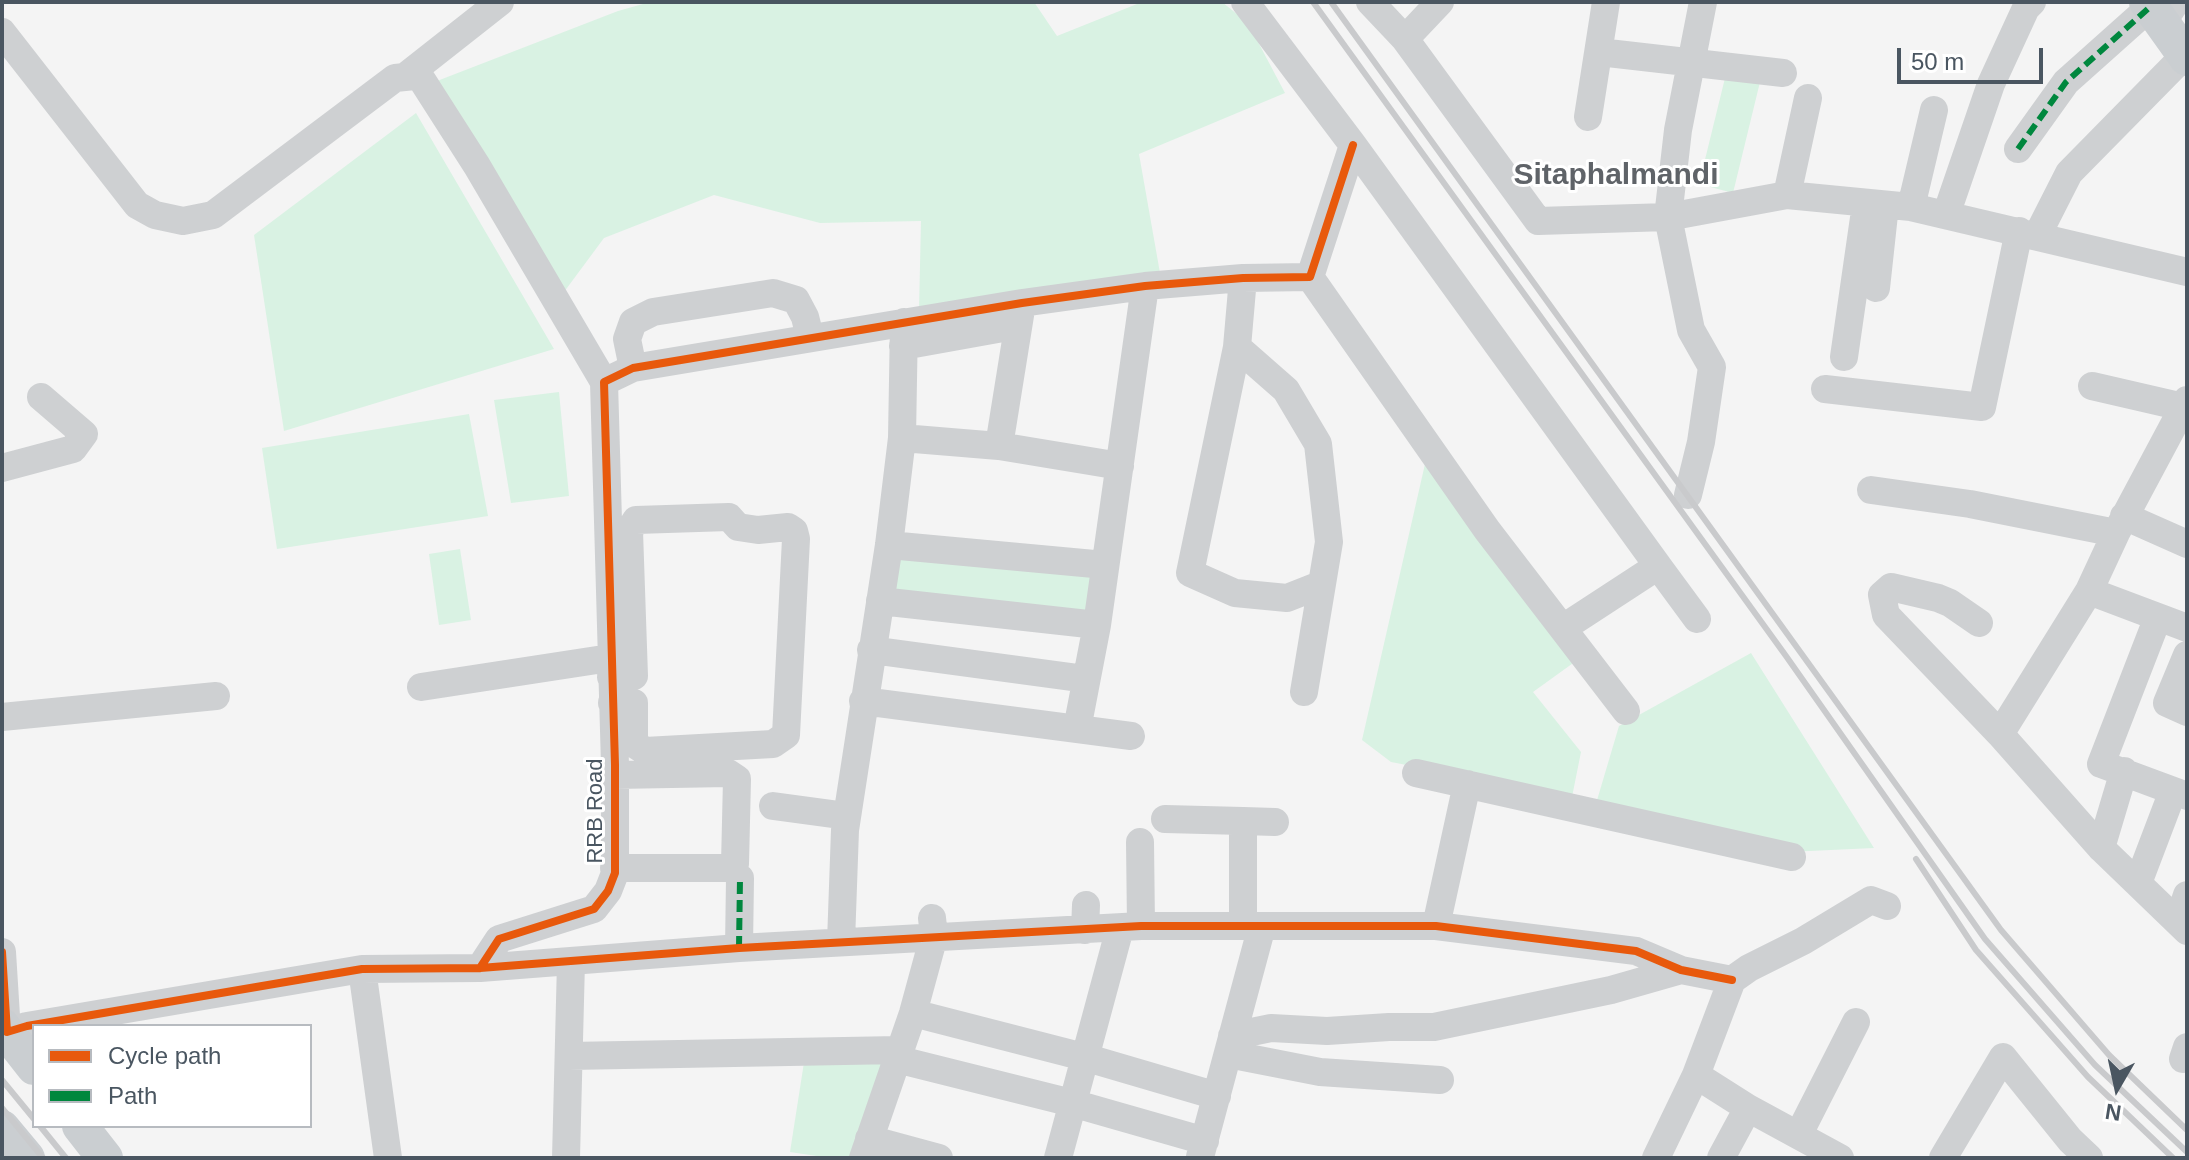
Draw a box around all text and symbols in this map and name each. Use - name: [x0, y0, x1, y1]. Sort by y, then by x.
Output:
- scale bar: [1901, 32, 2047, 82]
- text: 50 m: [1911, 48, 1964, 75]
- district label: Sitaphalmandi: [1513, 158, 1719, 194]
- street label: RRB Road: [583, 758, 609, 864]
- legend: [32, 1024, 312, 1128]
- text: Cycle path: [108, 1042, 221, 1069]
- north arrow: [2077, 1048, 2157, 1128]
- text: Path: [108, 1082, 157, 1109]
- text: N: [2103, 1099, 2123, 1126]

